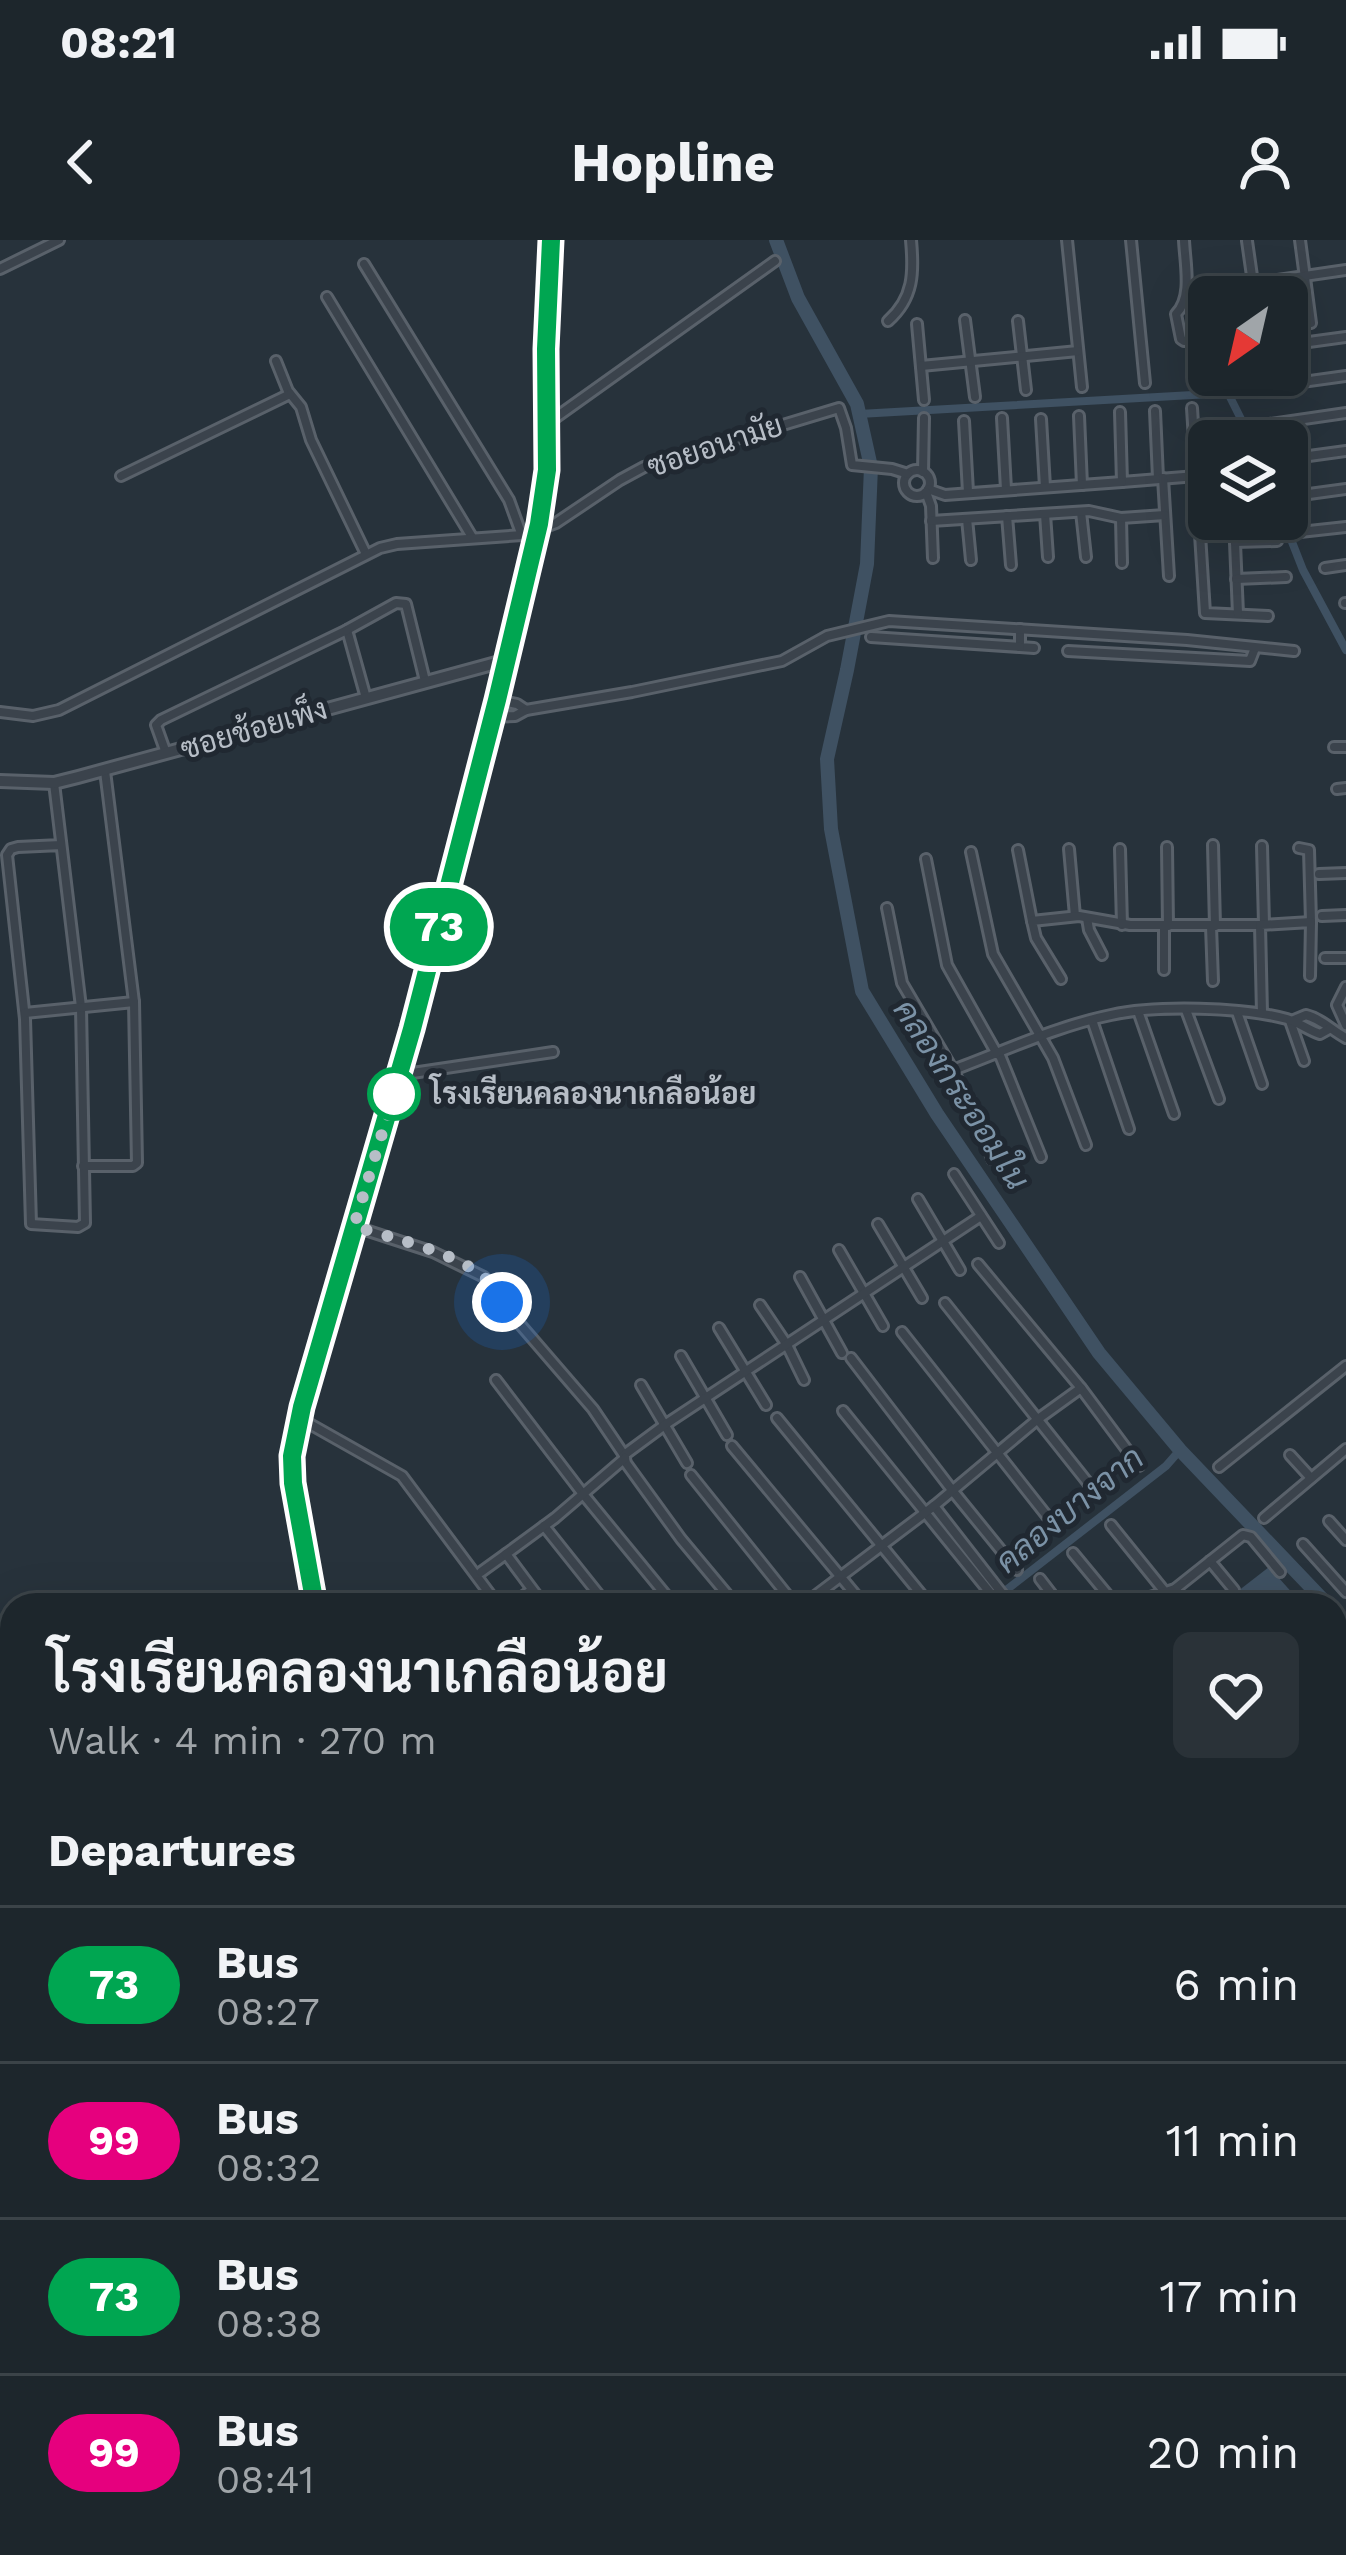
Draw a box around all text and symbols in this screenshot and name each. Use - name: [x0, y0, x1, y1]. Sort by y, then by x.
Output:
- text: 08:21: [60, 16, 177, 69]
- icon: back: [48, 129, 114, 195]
- icon: person: [1232, 129, 1298, 195]
- text: Hopline: [571, 131, 775, 194]
- north arrow: [1188, 276, 1308, 396]
- map controls: [1188, 276, 1308, 540]
- street label: ซอยอนามัย: [643, 406, 787, 484]
- button: layers: [1188, 420, 1308, 540]
- street label: ซอยช้อยเพ็ง: [175, 687, 331, 766]
- line badge: 73: [385, 888, 493, 966]
- text: 73: [414, 902, 464, 951]
- water label: คลองกระออมใน: [886, 991, 1038, 1197]
- marker: โรงเรียนคลองนาเกลือน้อย: [369, 1069, 419, 1119]
- place label: โรงเรียนคลองนาเกลือน้อย: [428, 1073, 756, 1111]
- your location: [472, 1272, 532, 1332]
- water label: คลองบางจาก: [987, 1438, 1151, 1581]
- button: heart: [1173, 1632, 1299, 1758]
- text: โรงเรียนคลองนาเกลือน้อย: [48, 1639, 668, 1706]
- text: Walk · 4 min · 270 m: [48, 1718, 437, 1763]
- text: Departures: [48, 1824, 296, 1877]
- text: Bus: [216, 1936, 299, 1989]
- text: 6 min: [1174, 1958, 1299, 2011]
- text: 73: [89, 1960, 139, 2009]
- text: 08:27: [216, 1989, 320, 2034]
- text: Bus: [216, 2092, 299, 2145]
- text: 11 min: [1166, 2114, 1299, 2167]
- text: 99: [88, 2116, 140, 2165]
- text: 08:32: [216, 2145, 321, 2190]
- text: Bus: [216, 2248, 299, 2301]
- text: 17 min: [1159, 2270, 1299, 2323]
- text: 73: [89, 2272, 139, 2321]
- text: 08:38: [216, 2301, 323, 2346]
- text: Bus: [216, 2404, 299, 2457]
- text: 20 min: [1147, 2426, 1299, 2479]
- text: 99: [88, 2428, 140, 2477]
- text: 08:41: [216, 2457, 314, 2502]

